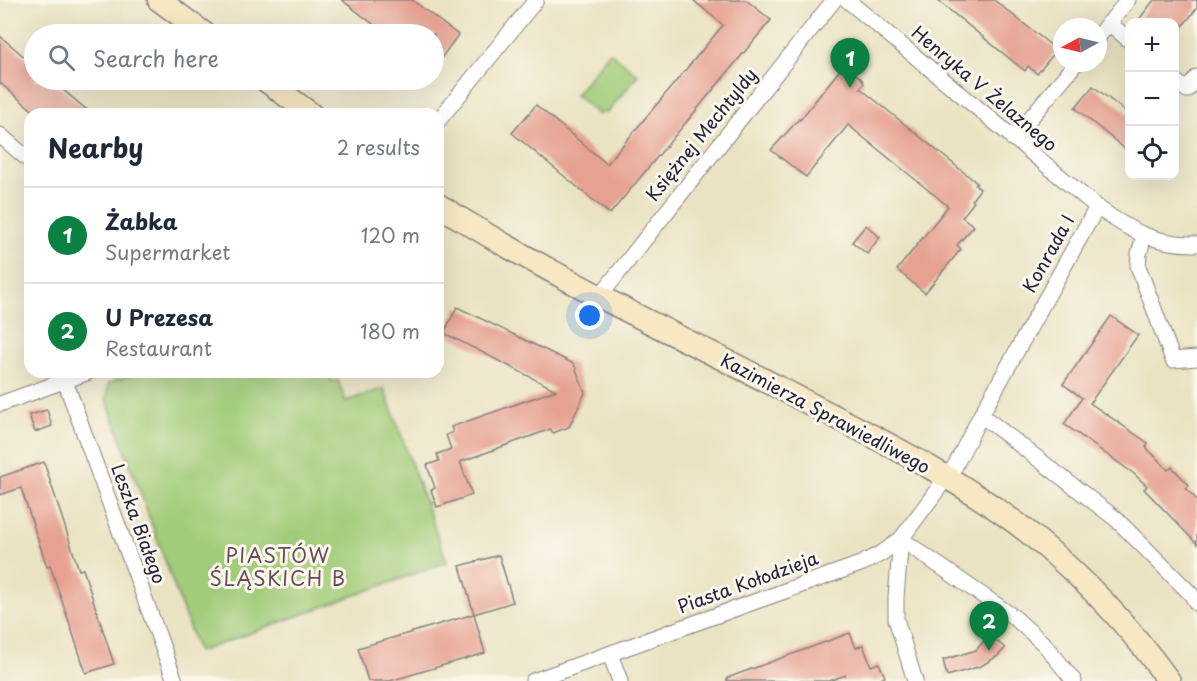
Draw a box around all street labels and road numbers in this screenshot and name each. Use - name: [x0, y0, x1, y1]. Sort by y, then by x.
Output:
- street label: Henryka V Żelaznego: [906, 19, 1064, 157]
- street label: Księżnej Mechtyldy: [639, 62, 763, 206]
- street label: Konrada I: [1015, 209, 1080, 297]
- street label: Kazimierza Sprawiedliwego: [716, 346, 935, 479]
- street label: Leszka Białego: [105, 460, 174, 587]
- street label: Piasta Kołodzieja: [673, 543, 822, 620]

